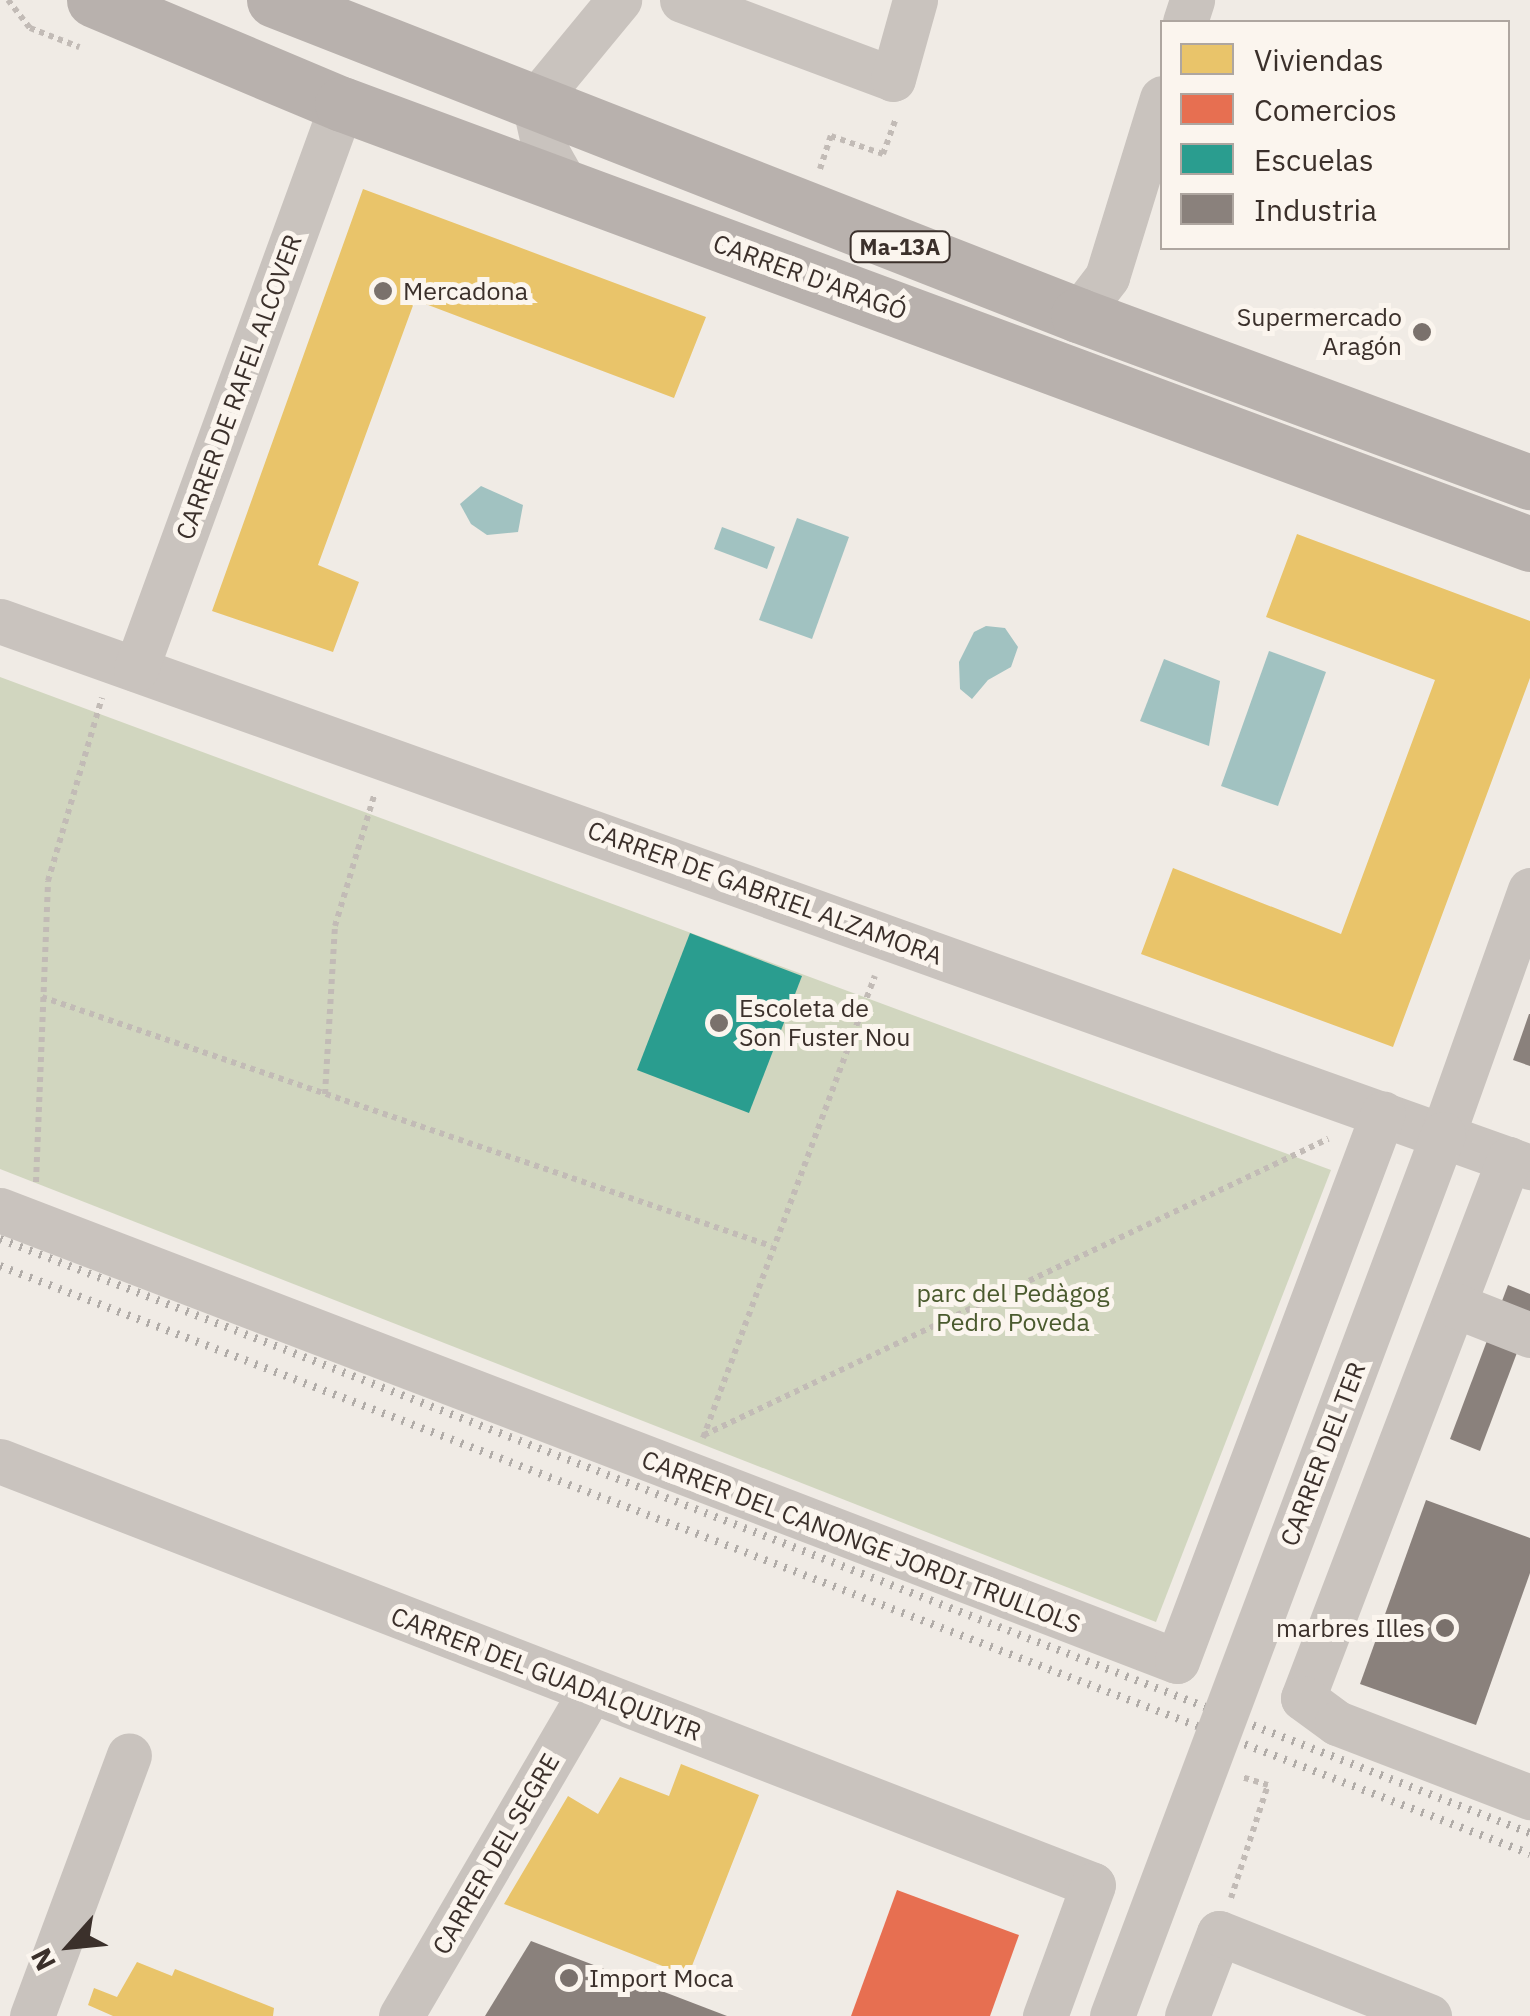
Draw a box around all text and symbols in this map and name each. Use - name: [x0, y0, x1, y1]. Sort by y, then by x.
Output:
- legend: [1160, 20, 1510, 250]
- text: Viviendas: [1254, 40, 1384, 79]
- text: Comercios: [1254, 90, 1397, 129]
- text: Escuelas: [1254, 140, 1374, 179]
- text: Industria: [1254, 190, 1377, 229]
- street label: CARRER D'ARAGÓ: [709, 228, 911, 326]
- street label: CARRER DE RAFEL ALCOVER: [170, 230, 308, 544]
- road number: Ma-13A: [848, 230, 952, 264]
- place label: Mercadona: [403, 276, 528, 306]
- marker: Mercadona: [372, 280, 394, 302]
- place label: Supermercado Aragón: [1237, 303, 1402, 362]
- marker: Supermercado Aragón: [1411, 321, 1433, 343]
- street label: CARRER DE GABRIEL ALZAMORA: [584, 815, 946, 971]
- place label: Escoleta de Son Fuster Nou: [739, 994, 911, 1053]
- marker: Escoleta de Son Fuster Nou: [708, 1012, 730, 1034]
- park label: parc del Pedàgog Pedro Poveda: [917, 1279, 1109, 1338]
- street label: CARRER DEL TER: [1274, 1358, 1372, 1550]
- street label: CARRER DEL CANONGE JORDI TRULLOLS: [637, 1444, 1085, 1640]
- street label: CARRER DEL GUADALQUIVIR: [387, 1601, 705, 1747]
- place label: marbres Illes: [1276, 1613, 1425, 1643]
- marker: marbres Illes: [1434, 1617, 1456, 1639]
- street label: CARRER DEL SEGRE: [426, 1748, 566, 1960]
- north arrow: [20, 1896, 120, 1996]
- text: N: [22, 1942, 64, 1977]
- place label: Import Moca: [589, 1963, 733, 1993]
- marker: Import Moca: [558, 1967, 580, 1989]

